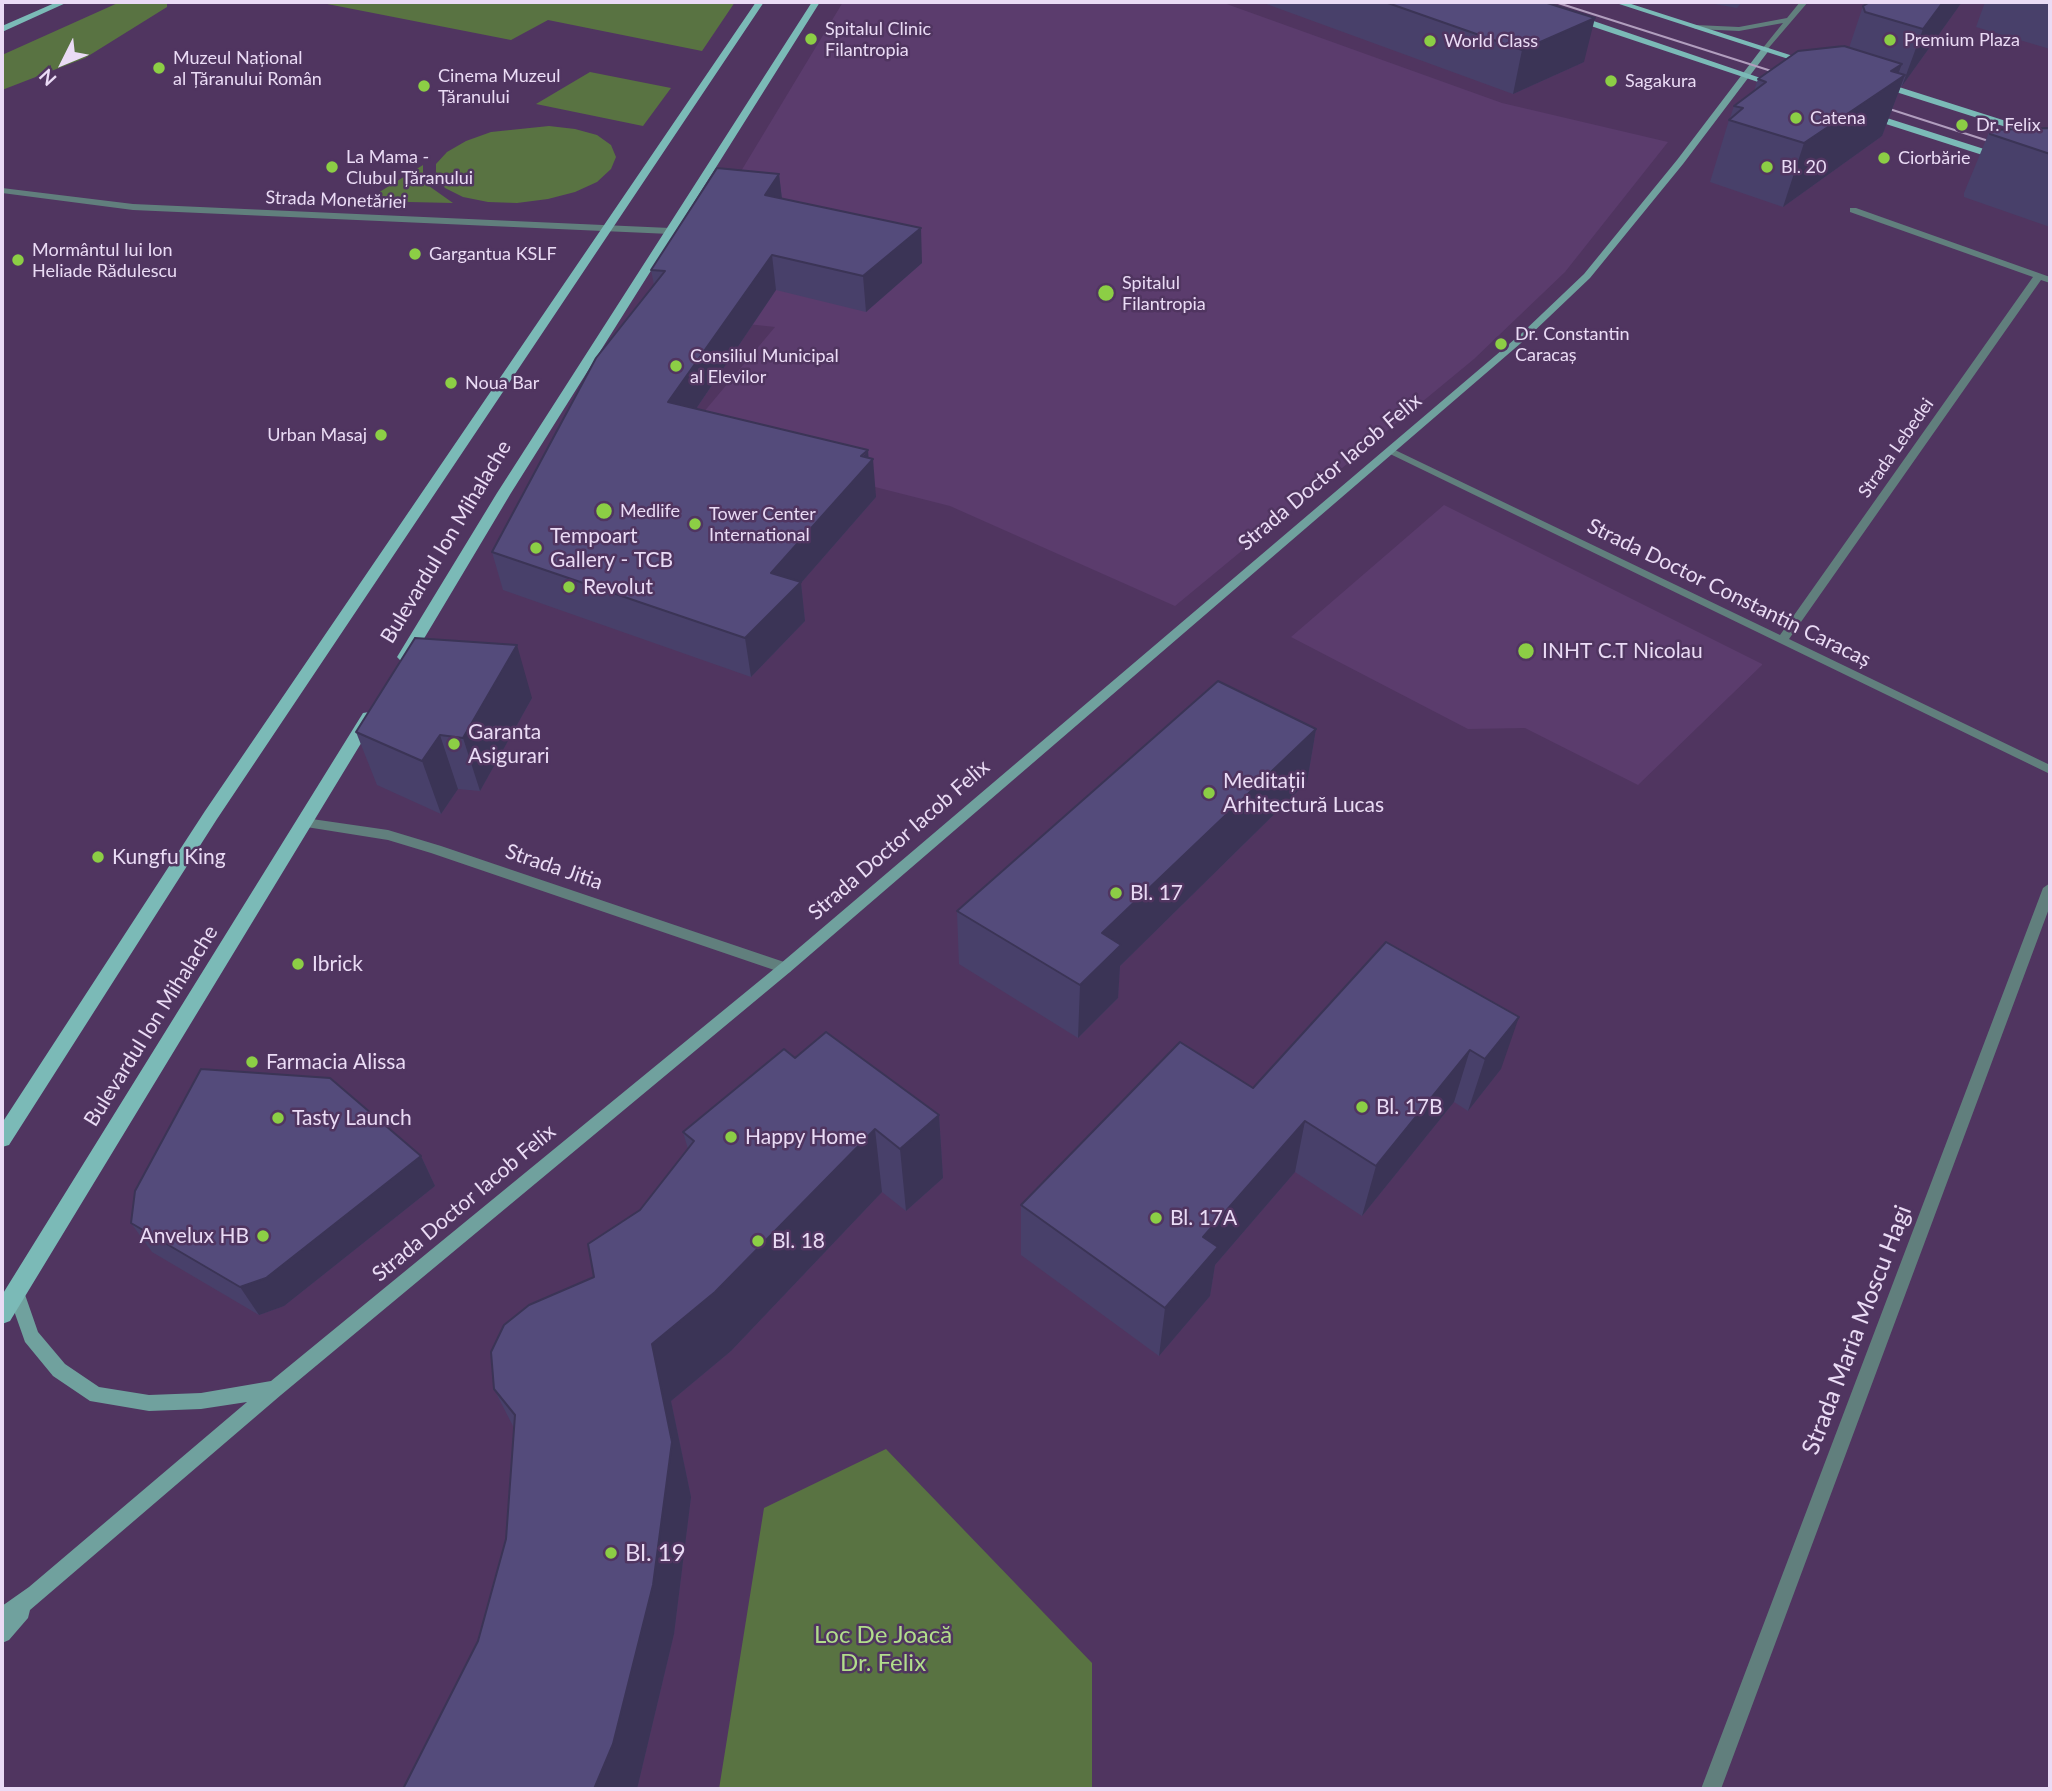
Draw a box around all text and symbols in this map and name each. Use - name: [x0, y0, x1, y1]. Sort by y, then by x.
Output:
- place label: Spitalul Clinic Filantropia: [825, 18, 931, 60]
- north arrow: [28, 28, 98, 98]
- place label: Premium Plaza: [1904, 29, 2020, 51]
- place label: World Class: [1444, 30, 1538, 52]
- marker: Spitalul Clinic Filantropia: [803, 31, 819, 47]
- marker: Premium Plaza: [1882, 32, 1898, 48]
- marker: World Class: [1422, 33, 1438, 49]
- place label: Muzeul Național al Țăranului Român: [173, 47, 322, 90]
- marker: Muzeul Național al Țăranului Român: [151, 60, 167, 76]
- text: N: [34, 64, 61, 91]
- place label: Cinema Muzeul Țăranului: [438, 65, 561, 108]
- place label: Sagakura: [1625, 70, 1696, 92]
- marker: Sagakura: [1603, 73, 1619, 89]
- marker: Cinema Muzeul Țăranului: [416, 78, 432, 94]
- place label: Catena: [1810, 107, 1866, 129]
- marker: Catena: [1788, 110, 1804, 126]
- place label: Dr. Felix: [1976, 114, 2041, 136]
- marker: Dr. Felix: [1954, 117, 1970, 133]
- place label: La Mama - Clubul Țăranului: [346, 146, 473, 188]
- place label: Ciorbărie: [1898, 147, 1971, 169]
- marker: Ciorbărie: [1876, 150, 1892, 166]
- place label: Bl. 20: [1781, 156, 1826, 178]
- marker: La Mama - Clubul Țăranului: [324, 159, 340, 175]
- marker: Bl. 20: [1759, 159, 1775, 175]
- street label: Strada Monetăriei: [265, 187, 407, 213]
- place label: Mormântul lui Ion Heliade Rădulescu: [32, 239, 177, 282]
- place label: Gargantua KSLF: [429, 243, 557, 265]
- marker: Gargantua KSLF: [407, 246, 423, 262]
- marker: Mormântul lui Ion Heliade Rădulescu: [10, 252, 26, 268]
- place label: Spitalul Filantropia: [1122, 272, 1206, 314]
- marker: Spitalul Filantropia: [1096, 283, 1116, 303]
- place label: Dr. Constantin Caracaș: [1515, 323, 1630, 366]
- marker: Dr. Constantin Caracaș: [1493, 336, 1509, 352]
- place label: Consiliul Municipal al Elevilor: [690, 345, 839, 388]
- marker: Consiliul Municipal al Elevilor: [668, 358, 684, 374]
- place label: Noua Bar: [465, 372, 539, 394]
- marker: Noua Bar: [443, 375, 459, 391]
- street label: Strada Doctor Iacob Felix: [1233, 388, 1427, 556]
- street label: Strada Lebedei: [1854, 394, 1938, 502]
- place label: Urban Masaj: [267, 424, 367, 446]
- marker: Urban Masaj: [373, 427, 389, 443]
- street label: Bulevardul Ion Mihalache: [375, 436, 517, 648]
- place label: Medlife: [620, 500, 680, 522]
- marker: Medlife: [594, 501, 614, 521]
- place label: Tower Center International: [709, 503, 816, 546]
- street label: Strada Doctor Constantin Caracaș: [1583, 513, 1875, 673]
- marker: Tower Center International: [687, 516, 703, 532]
- place label: Tempoart Gallery - TCB: [550, 523, 673, 573]
- marker: Tempoart Gallery - TCB: [528, 540, 544, 556]
- place label: Revolut: [583, 574, 653, 600]
- marker: Revolut: [561, 579, 577, 595]
- place label: INHT C.T Nicolau: [1542, 638, 1703, 664]
- marker: INHT C.T Nicolau: [1516, 641, 1536, 661]
- place label: Garanta Asigurari: [468, 719, 550, 769]
- marker: Garanta Asigurari: [446, 736, 462, 752]
- street label: Strada Doctor Iacob Felix: [803, 755, 995, 925]
- place label: Meditații Arhitectură Lucas: [1223, 768, 1384, 818]
- marker: Meditații Arhitectură Lucas: [1201, 785, 1217, 801]
- street label: Strada Jitia: [502, 839, 606, 895]
- place label: Kungfu King: [112, 844, 226, 870]
- marker: Kungfu King: [90, 849, 106, 865]
- place label: Bl. 17: [1130, 880, 1183, 906]
- marker: Bl. 17: [1108, 885, 1124, 901]
- street label: Bulevardul Ion Mihalache: [79, 921, 223, 1131]
- place label: Ibrick: [312, 951, 363, 977]
- marker: Ibrick: [290, 956, 306, 972]
- place label: Farmacia Alissa: [266, 1049, 406, 1075]
- marker: Farmacia Alissa: [244, 1054, 260, 1070]
- place label: Bl. 17B: [1376, 1094, 1443, 1120]
- marker: Bl. 17B: [1354, 1099, 1370, 1115]
- place label: Tasty Launch: [292, 1105, 412, 1131]
- marker: Tasty Launch: [270, 1110, 286, 1126]
- street label: Strada Doctor Iacob Felix: [367, 1119, 561, 1287]
- place label: Happy Home: [745, 1124, 867, 1150]
- marker: Happy Home: [723, 1129, 739, 1145]
- street label: Strada Maria Moscu Hagi: [1796, 1201, 1918, 1459]
- place label: Bl. 17A: [1170, 1205, 1237, 1231]
- marker: Bl. 17A: [1148, 1210, 1164, 1226]
- place label: Anvelux HB: [140, 1223, 249, 1249]
- marker: Anvelux HB: [255, 1228, 271, 1244]
- place label: Bl. 18: [772, 1228, 825, 1254]
- marker: Bl. 18: [750, 1233, 766, 1249]
- place label: Bl. 19: [625, 1539, 686, 1567]
- marker: Bl. 19: [603, 1545, 619, 1561]
- park label: Loc De Joacă Dr. Felix: [814, 1621, 952, 1677]

